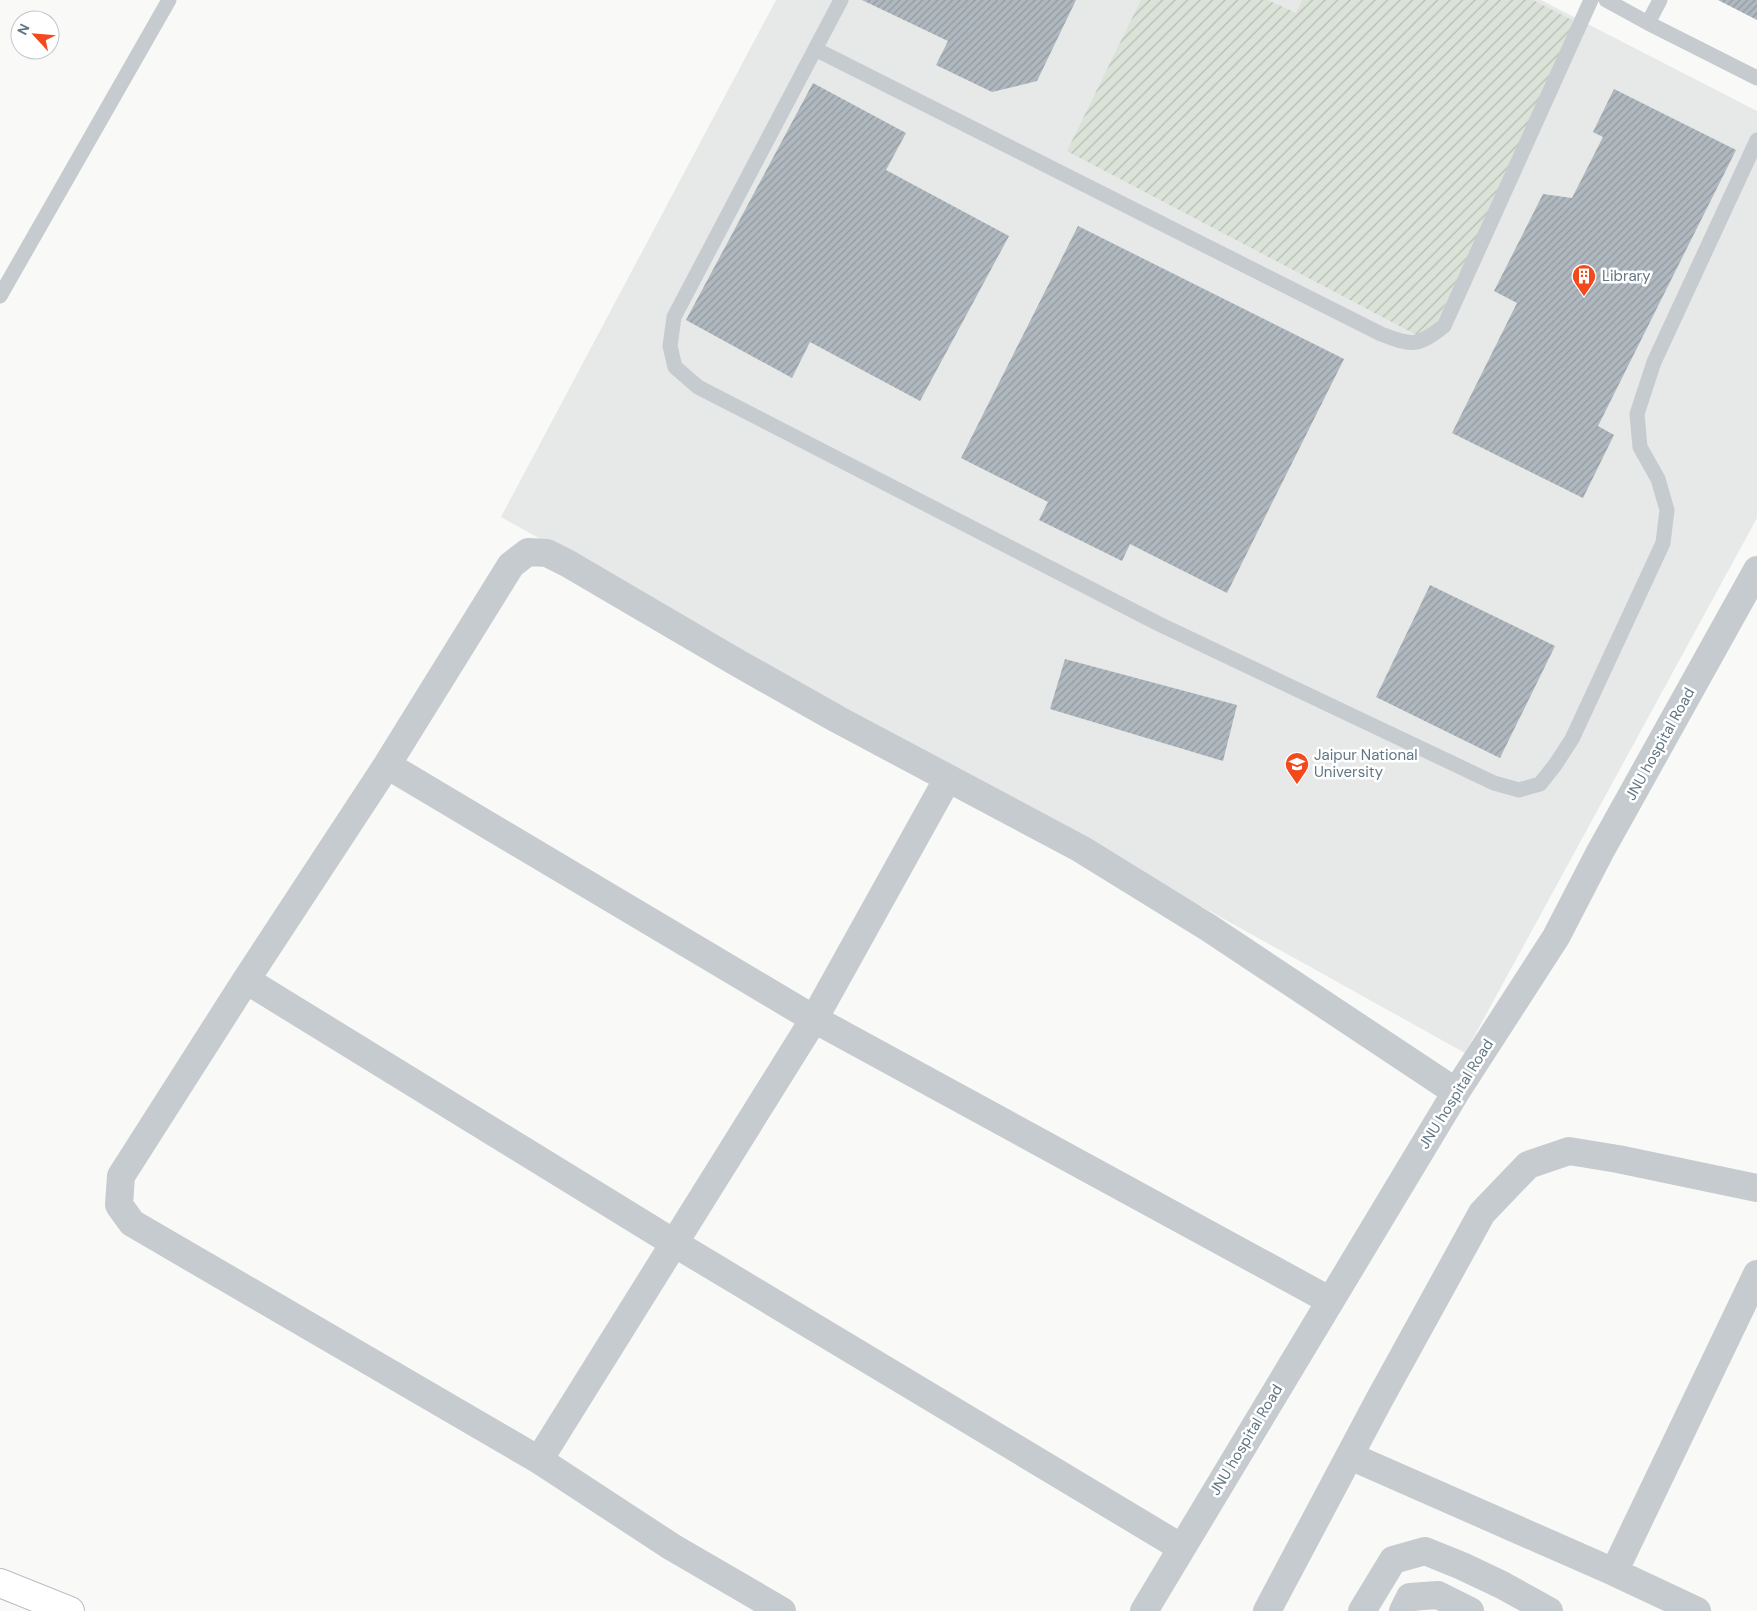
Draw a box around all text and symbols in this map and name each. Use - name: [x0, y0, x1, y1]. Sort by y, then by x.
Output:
- north arrow: [10, 10, 60, 60]
- text: N: [13, 21, 34, 38]
- building icon: Library: [1571, 263, 1597, 297]
- place label: Library: [1602, 266, 1651, 286]
- street label: JNU hospital Road: [1621, 684, 1699, 804]
- place label: Jaipur National University: [1314, 745, 1418, 782]
- school or university icon: Jaipur National University: [1284, 751, 1310, 785]
- street label: JNU hospital Road: [1414, 1035, 1498, 1153]
- street label: JNU hospital Road: [1205, 1381, 1287, 1499]

